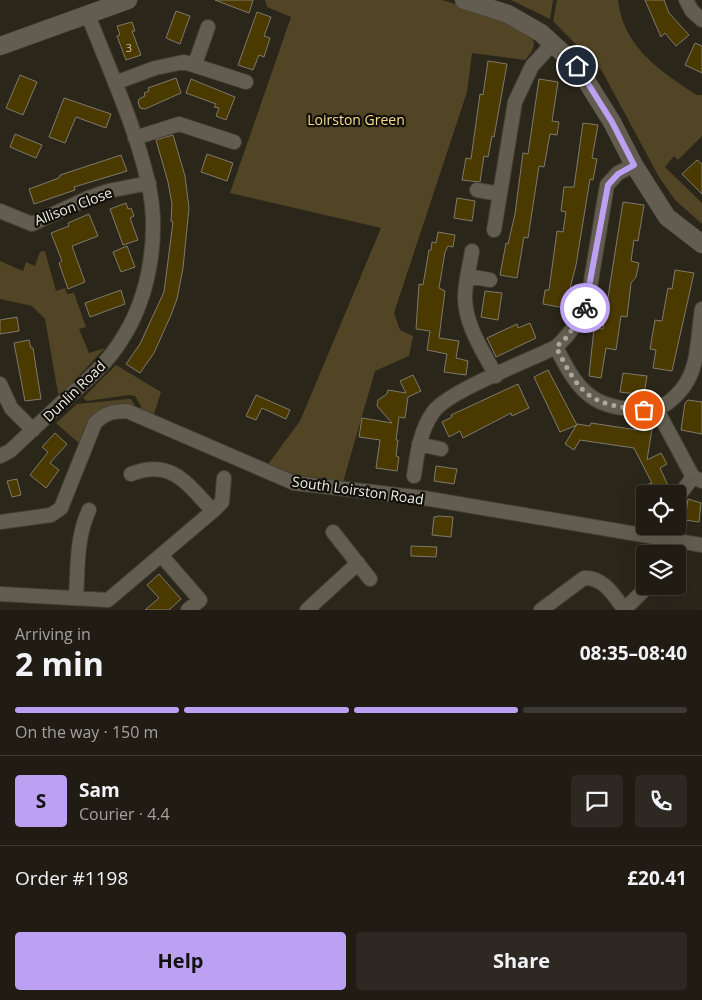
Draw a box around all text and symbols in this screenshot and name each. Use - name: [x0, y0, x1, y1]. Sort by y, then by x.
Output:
- house number: 3: [126, 40, 132, 55]
- pin: [556, 45, 598, 87]
- icon: home: [563, 52, 591, 80]
- park label: Loirston Green: [307, 110, 405, 129]
- street label: Allison Close: [31, 182, 115, 230]
- courier: [560, 283, 610, 333]
- icon: bike: [571, 294, 599, 322]
- street label: Dunlin Road: [39, 356, 109, 426]
- pin: [623, 389, 665, 431]
- icon: bag: [630, 396, 658, 424]
- street label: South Loirston Road: [291, 471, 425, 509]
- map controls: [636, 485, 686, 595]
- button: locate: [636, 485, 686, 535]
- button: layers: [636, 545, 686, 595]
- text: Arriving in: [15, 623, 91, 645]
- text: 08:35–08:40: [580, 640, 687, 666]
- text: 2 min: [15, 642, 104, 685]
- text: On the way · 150 m: [15, 721, 158, 743]
- button: chat: [571, 775, 623, 827]
- button: phone: [635, 775, 687, 827]
- text: Sam: [79, 777, 120, 803]
- text: S: [36, 788, 46, 814]
- text: Courier · 4.4: [79, 803, 170, 825]
- text: Order #1198: [15, 865, 128, 891]
- text: £20.41: [627, 865, 687, 891]
- button: Help: [15, 932, 346, 990]
- button: Share: [356, 932, 687, 990]

